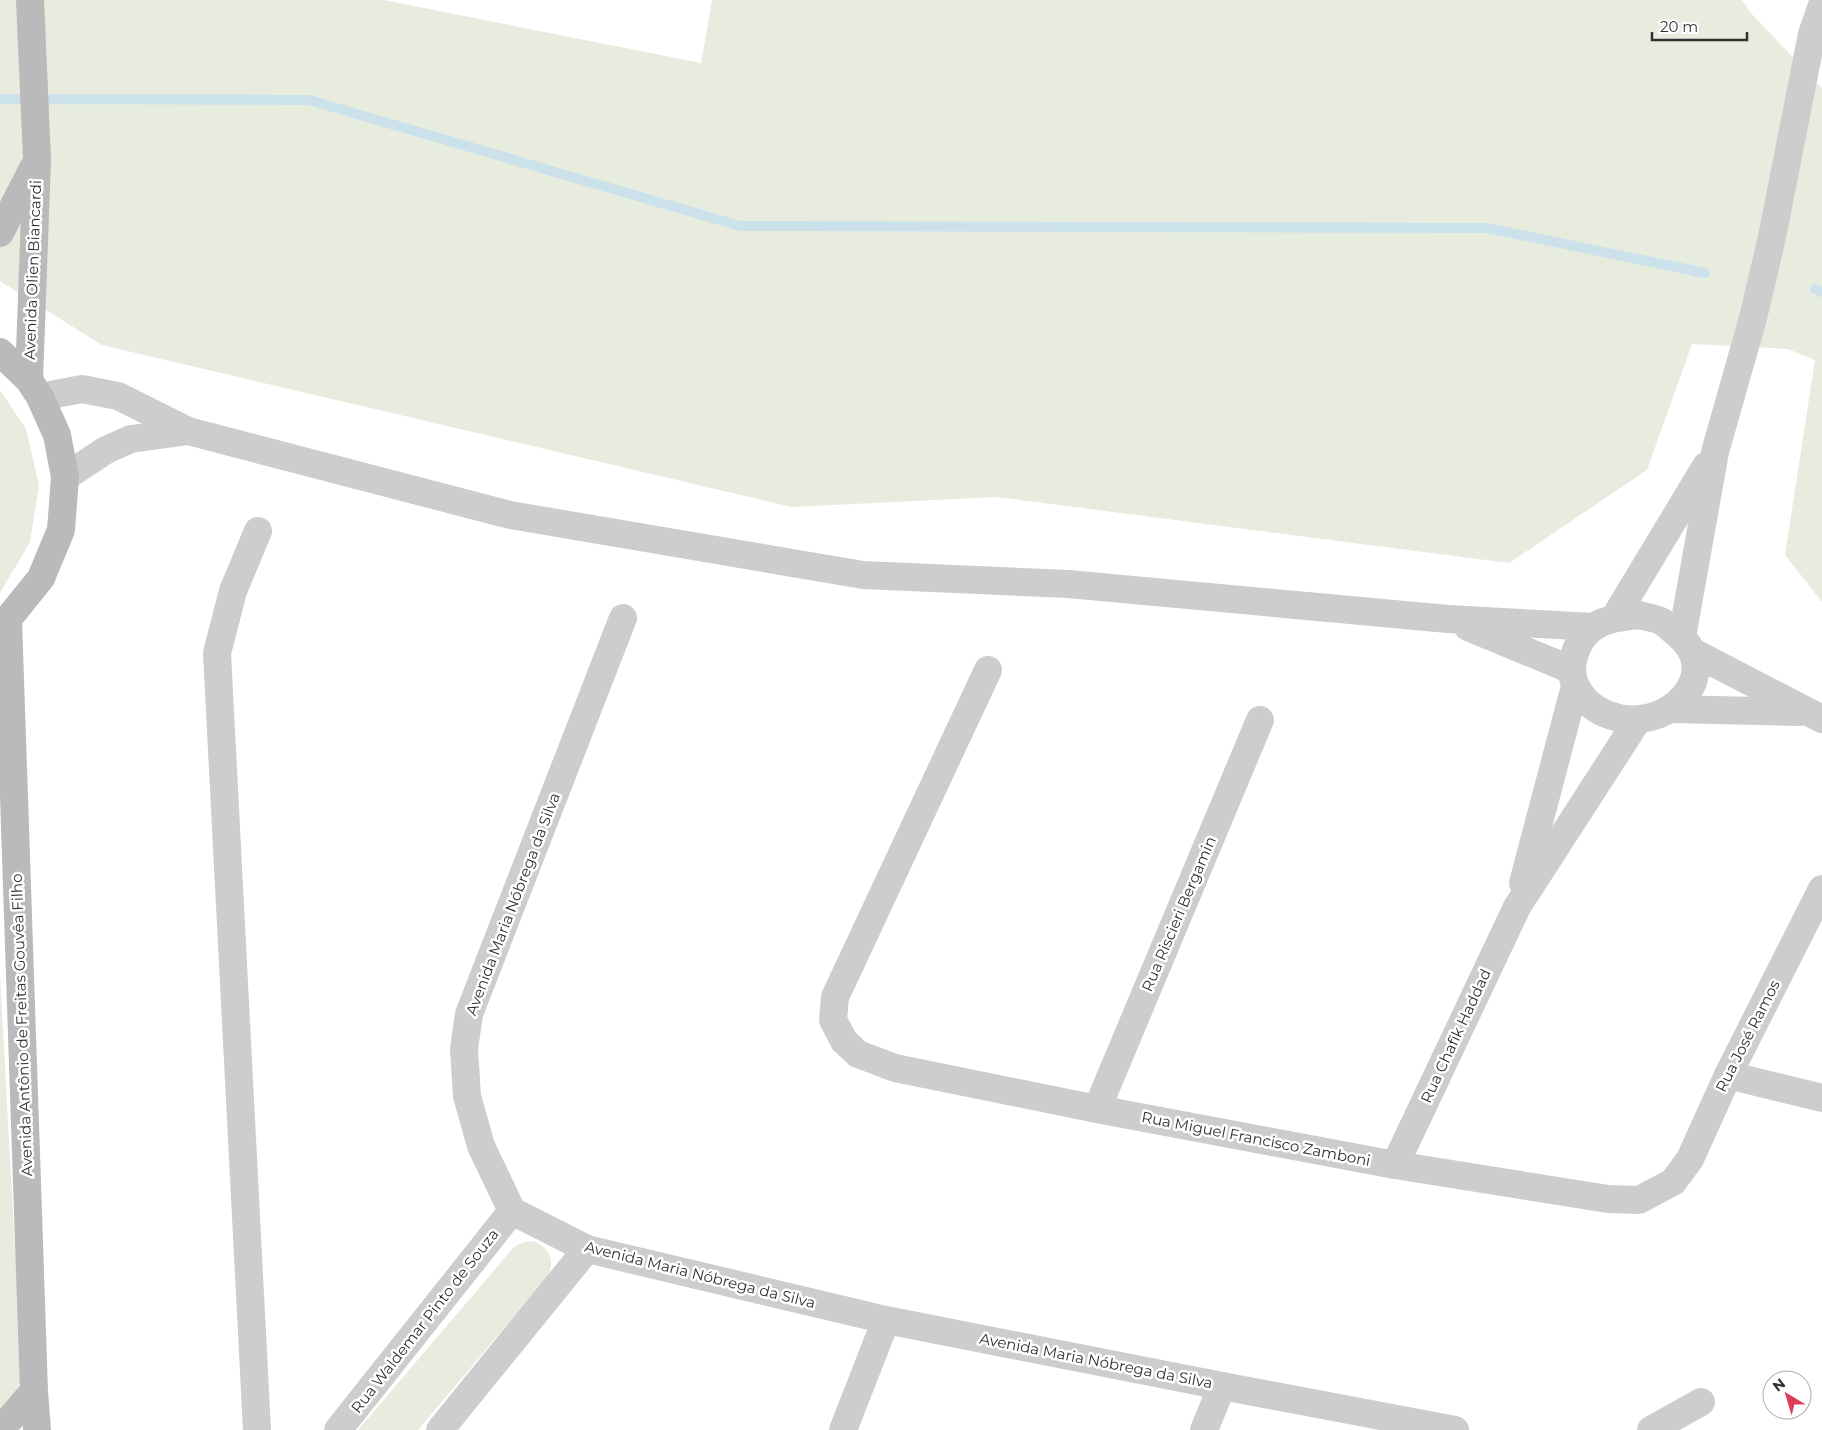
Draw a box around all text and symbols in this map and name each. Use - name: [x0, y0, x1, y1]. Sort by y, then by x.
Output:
- scale bar: [1652, 10, 1747, 42]
- text: 20 m: [1660, 17, 1698, 36]
- street label: Avenida Olien Biancardi: [20, 180, 45, 360]
- street label: Avenida Maria Nóbrega da Silva: [461, 790, 564, 1018]
- street label: Rua Riscieri Bergamin: [1137, 833, 1220, 994]
- street label: Avenida Antônio de Freitas Gouvêa Filho: [7, 873, 36, 1177]
- street label: Rua Chafik Haddad: [1416, 966, 1495, 1106]
- street label: Rua José Ramos: [1711, 977, 1784, 1095]
- street label: Rua Miguel Francisco Zamboni: [1140, 1107, 1372, 1170]
- street label: Rua Waldemar Pinto de Souza: [347, 1225, 503, 1417]
- street label: Avenida Maria Nóbrega da Silva: [583, 1237, 817, 1312]
- street label: Avenida Maria Nóbrega da Silva: [978, 1329, 1214, 1392]
- north arrow: [1762, 1370, 1812, 1420]
- text: N: [1769, 1374, 1789, 1395]

